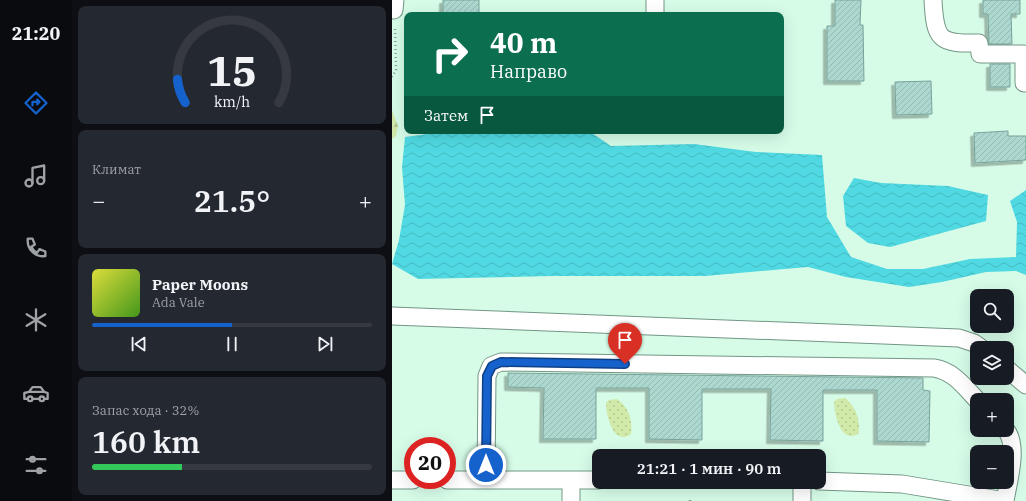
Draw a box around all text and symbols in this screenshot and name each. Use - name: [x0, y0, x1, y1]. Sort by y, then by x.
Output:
- text: 21:20: [12, 22, 60, 45]
- text: 40 m: [490, 24, 557, 61]
- icon: right: [424, 28, 476, 80]
- text: 15: [207, 43, 257, 97]
- text: Направо: [490, 60, 567, 83]
- icon: directions: [22, 89, 50, 117]
- text: km/h: [214, 91, 250, 110]
- icon: arrive: [476, 104, 498, 126]
- text: Затем: [424, 106, 468, 125]
- text: Климат: [92, 161, 141, 178]
- icon: music: [22, 162, 50, 190]
- text: 21.5°: [194, 181, 270, 220]
- text: −: [92, 186, 105, 215]
- text: +: [359, 186, 372, 215]
- icon: phone: [22, 234, 50, 262]
- text: Paper Moons: [152, 275, 248, 294]
- map controls: [970, 289, 1014, 489]
- button: search: [970, 289, 1014, 333]
- text: Ada Vale: [152, 294, 205, 311]
- icon: climate: [22, 306, 50, 334]
- pin: [608, 323, 642, 364]
- icon: arrive: [614, 329, 636, 351]
- icon: previous: [128, 333, 150, 355]
- icon: pause: [221, 333, 243, 355]
- icon: next: [314, 333, 336, 355]
- button: layers: [970, 341, 1014, 385]
- icon: car: [22, 379, 50, 407]
- button: +: [970, 393, 1014, 437]
- text: Запас хода · 32%: [92, 402, 199, 419]
- text: 160 km: [92, 422, 200, 461]
- speed limit sign: 20: [404, 437, 456, 489]
- position arrow: [465, 444, 507, 486]
- button: −: [970, 445, 1014, 489]
- icon: filters: [22, 451, 50, 479]
- text: 21:21 · 1 мин · 90 m: [637, 459, 781, 478]

